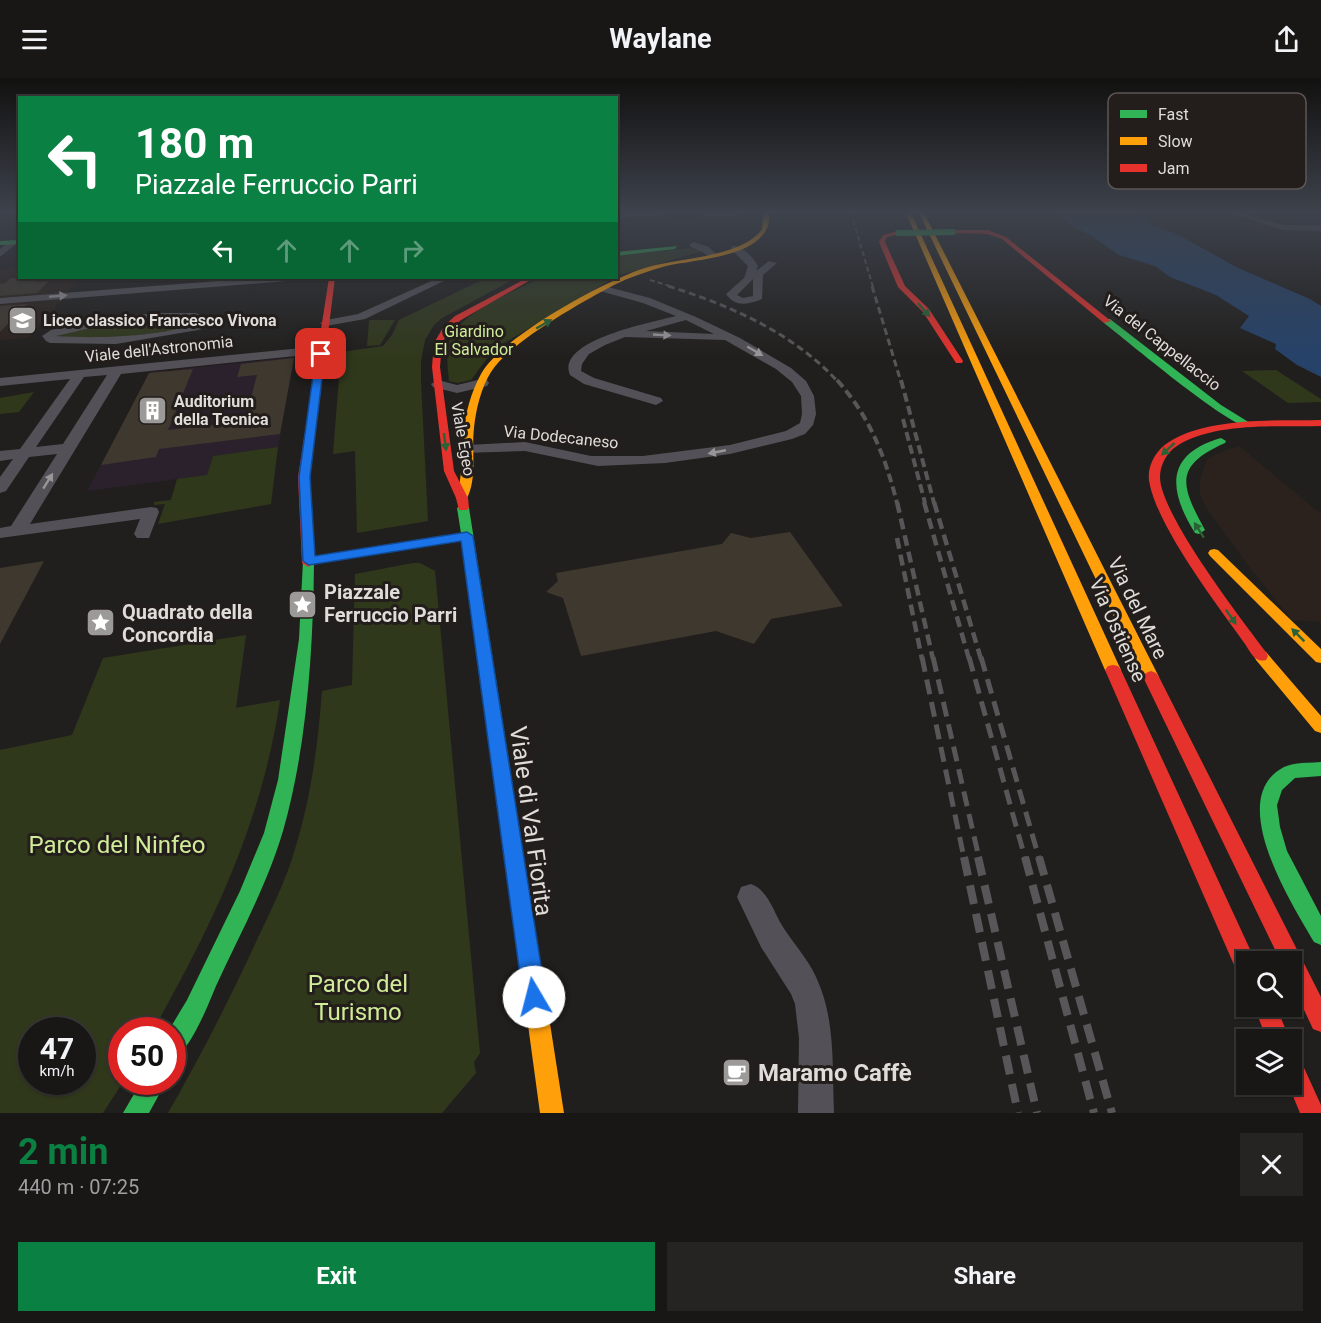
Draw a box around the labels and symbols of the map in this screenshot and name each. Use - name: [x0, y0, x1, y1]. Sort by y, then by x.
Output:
- legend: [1108, 93, 1306, 189]
- text: Fast: [1158, 105, 1189, 124]
- text: Slow: [1158, 132, 1193, 151]
- text: Jam: [1158, 159, 1190, 178]
- one-way arrow: [49, 291, 68, 300]
- street label: Via del Cappellaccio: [1099, 291, 1225, 395]
- one-way arrow: [916, 303, 930, 317]
- school or university icon: Liceo classico Francesco Vivona: [6, 304, 38, 336]
- place label: Liceo classico Francesco Vivona: [43, 311, 277, 330]
- one-way arrow: [536, 319, 552, 330]
- park label: Giardino El Salvador: [435, 322, 514, 359]
- pin: [295, 328, 346, 379]
- one-way arrow: [653, 331, 672, 340]
- street label: Viale dell'Astronomia: [84, 332, 234, 366]
- one-way arrow: [746, 346, 763, 356]
- place label: Auditorium della Tecnica: [174, 392, 269, 429]
- building icon: Auditorium della Tecnica: [137, 394, 169, 426]
- street label: Viale Egeo: [447, 401, 479, 477]
- street label: Via Dodecaneso: [502, 422, 620, 452]
- one-way arrow: [440, 433, 450, 452]
- one-way arrow: [1160, 442, 1175, 456]
- one-way arrow: [708, 448, 727, 457]
- one-way arrow: [42, 473, 53, 489]
- one-way arrow: [1194, 522, 1205, 538]
- street label: Via del Mare: [1103, 553, 1173, 663]
- street label: Via Ostiense: [1084, 574, 1152, 686]
- place label: Piazzale Ferruccio Parri: [324, 580, 457, 627]
- place icon: Piazzale Ferruccio Parri: [287, 588, 319, 620]
- place label: Quadrato della Concordia: [122, 600, 253, 647]
- place icon: Quadrato della Concordia: [85, 607, 117, 639]
- one-way arrow: [1225, 609, 1237, 625]
- one-way arrow: [1291, 629, 1305, 643]
- street label: Viale di Val Fiorita: [504, 724, 558, 918]
- park label: Parco del Ninfeo: [29, 831, 205, 859]
- position arrow: [502, 965, 566, 1029]
- park label: Parco del Turismo: [308, 970, 408, 1026]
- speed limit sign: 50: [108, 1017, 186, 1095]
- cafe icon: Maramo Caffè: [721, 1057, 753, 1089]
- place label: Maramo Caffè: [758, 1059, 912, 1087]

